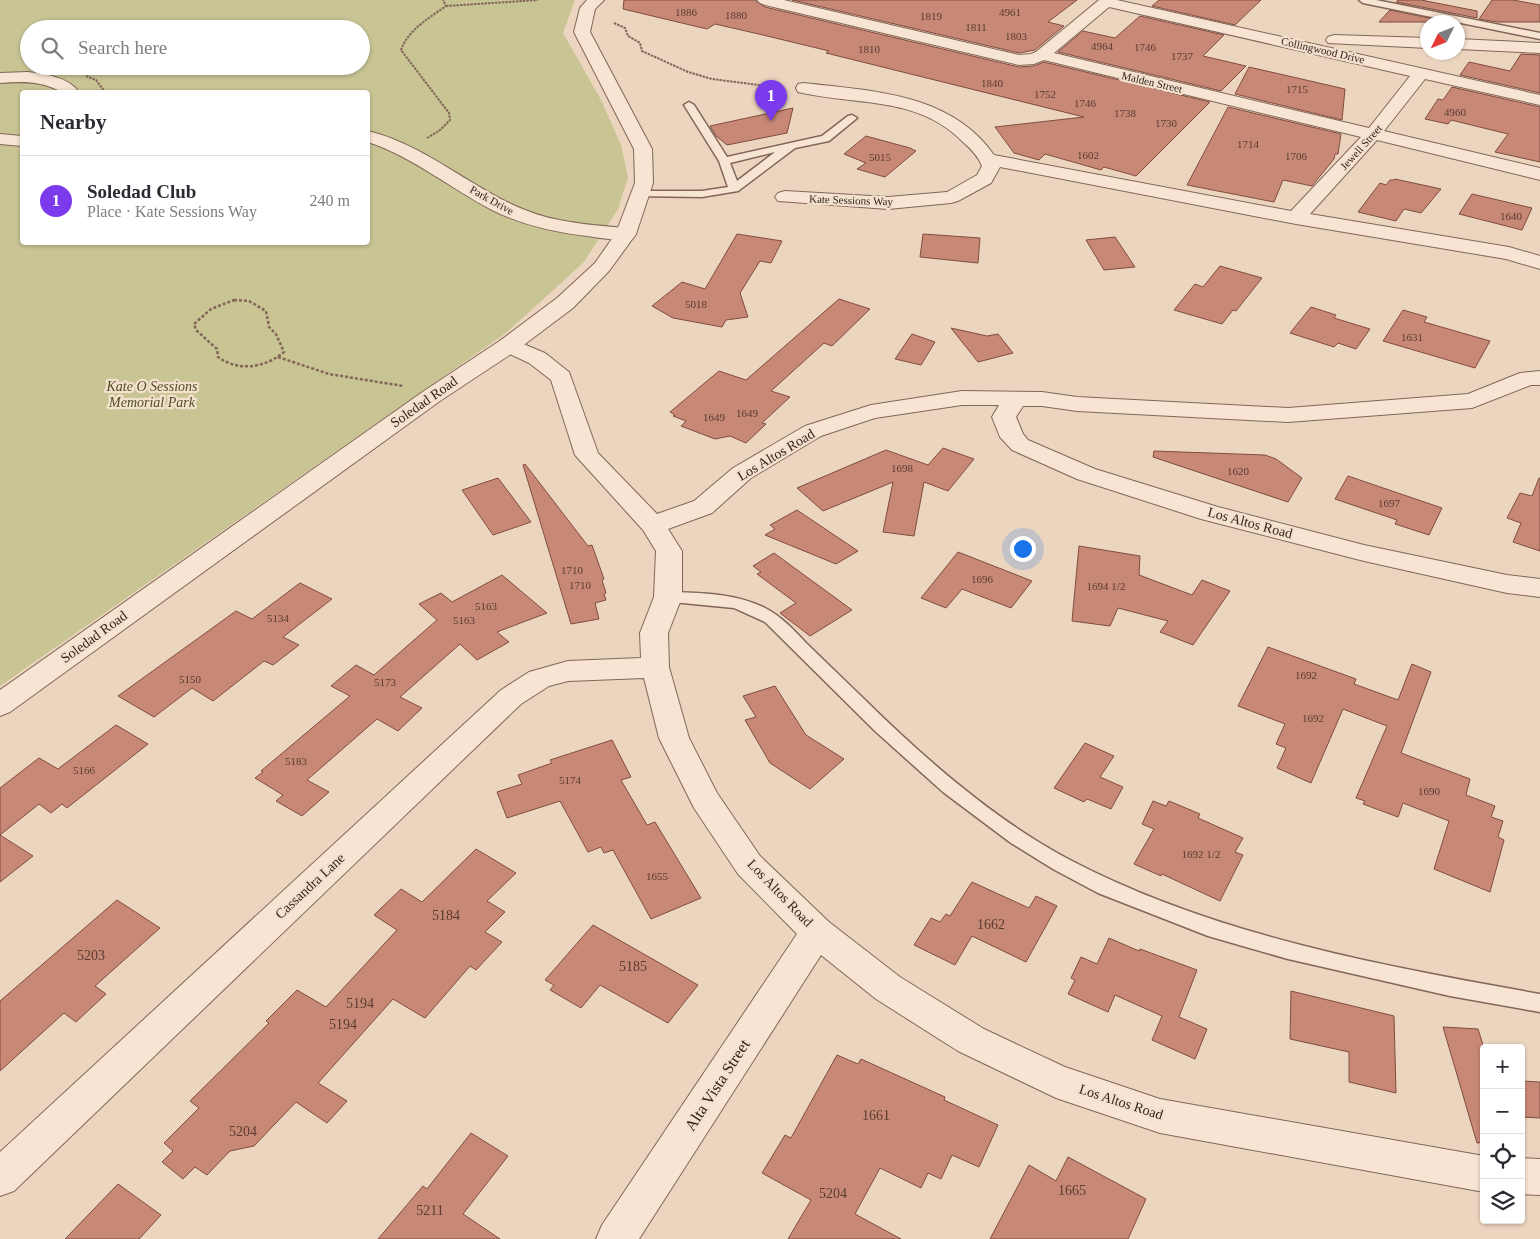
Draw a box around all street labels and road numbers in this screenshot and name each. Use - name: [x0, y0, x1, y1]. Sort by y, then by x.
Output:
- street label: Collingwood Drive: [1280, 35, 1366, 65]
- street label: Malden Street: [1120, 69, 1184, 95]
- street label: Jewell Street: [1338, 122, 1384, 172]
- street label: Park Drive: [468, 183, 516, 217]
- street label: Kate Sessions Way: [809, 193, 894, 207]
- street label: Soledad Road: [388, 373, 460, 431]
- street label: Los Altos Road: [735, 426, 817, 484]
- street label: Los Altos Road: [1206, 504, 1294, 542]
- street label: Soledad Road: [58, 608, 130, 666]
- street label: Cassandra Lane: [272, 850, 348, 922]
- street label: Los Altos Road: [744, 856, 816, 930]
- street label: Alta Vista Street: [681, 1036, 753, 1134]
- street label: Los Altos Road: [1077, 1081, 1165, 1123]

